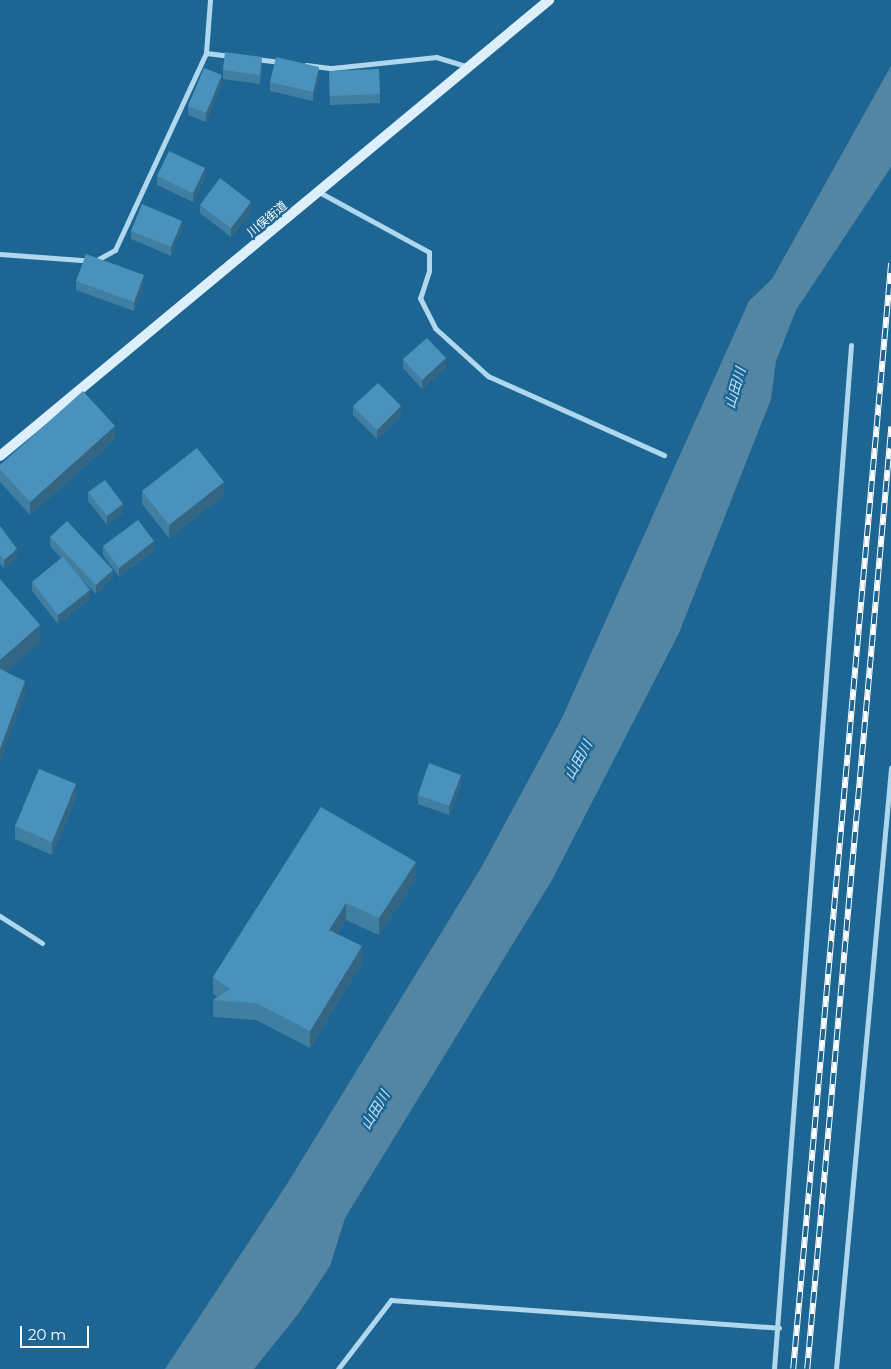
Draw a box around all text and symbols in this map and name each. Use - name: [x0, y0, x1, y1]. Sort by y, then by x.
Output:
- street label: 川俣街道: [244, 198, 290, 240]
- water label: 山田川: [721, 365, 749, 411]
- water label: 山田川: [560, 738, 596, 782]
- water label: 山田川: [357, 1088, 393, 1132]
- scale bar: [22, 1316, 91, 1348]
- text: 20 m: [28, 1325, 66, 1344]

